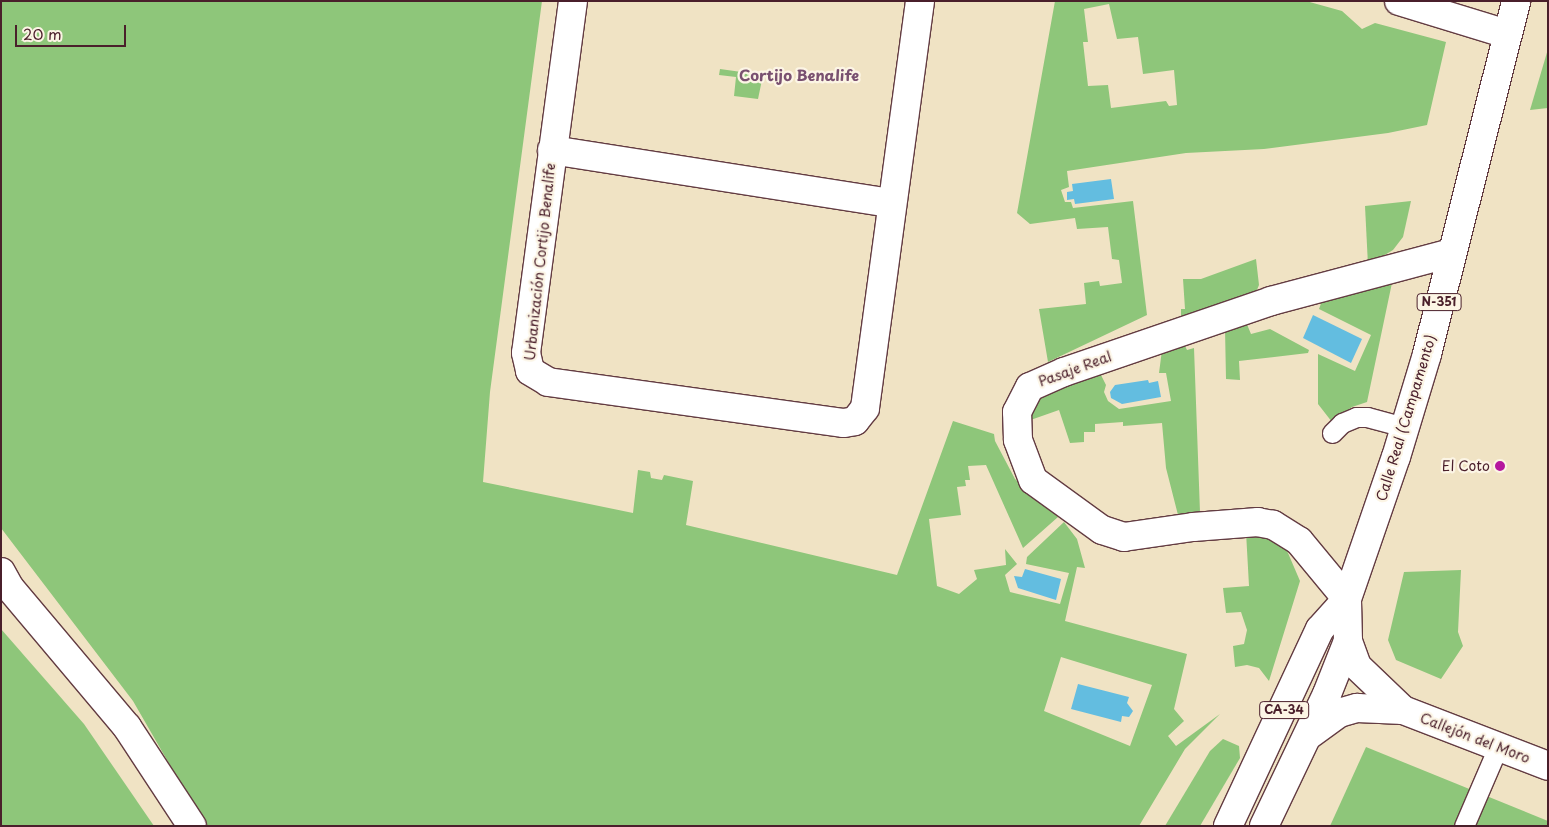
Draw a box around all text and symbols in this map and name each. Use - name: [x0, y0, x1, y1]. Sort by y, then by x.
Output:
- scale bar: [18, 15, 129, 47]
- text: 20 m: [23, 22, 62, 45]
- district label: Cortijo Benalife: [739, 66, 859, 84]
- street label: Urbanización Cortijo Benalife: [521, 162, 559, 362]
- road number: N-351: [1416, 292, 1462, 312]
- street label: Calle Real (Campamento): [1372, 332, 1440, 504]
- street label: Pasaje Real: [1036, 348, 1114, 390]
- place label: El Coto: [1441, 458, 1490, 474]
- marker: El Coto: [1494, 460, 1506, 472]
- road number: CA-34: [1259, 700, 1309, 720]
- street label: Callejón del Moro: [1417, 709, 1533, 767]

